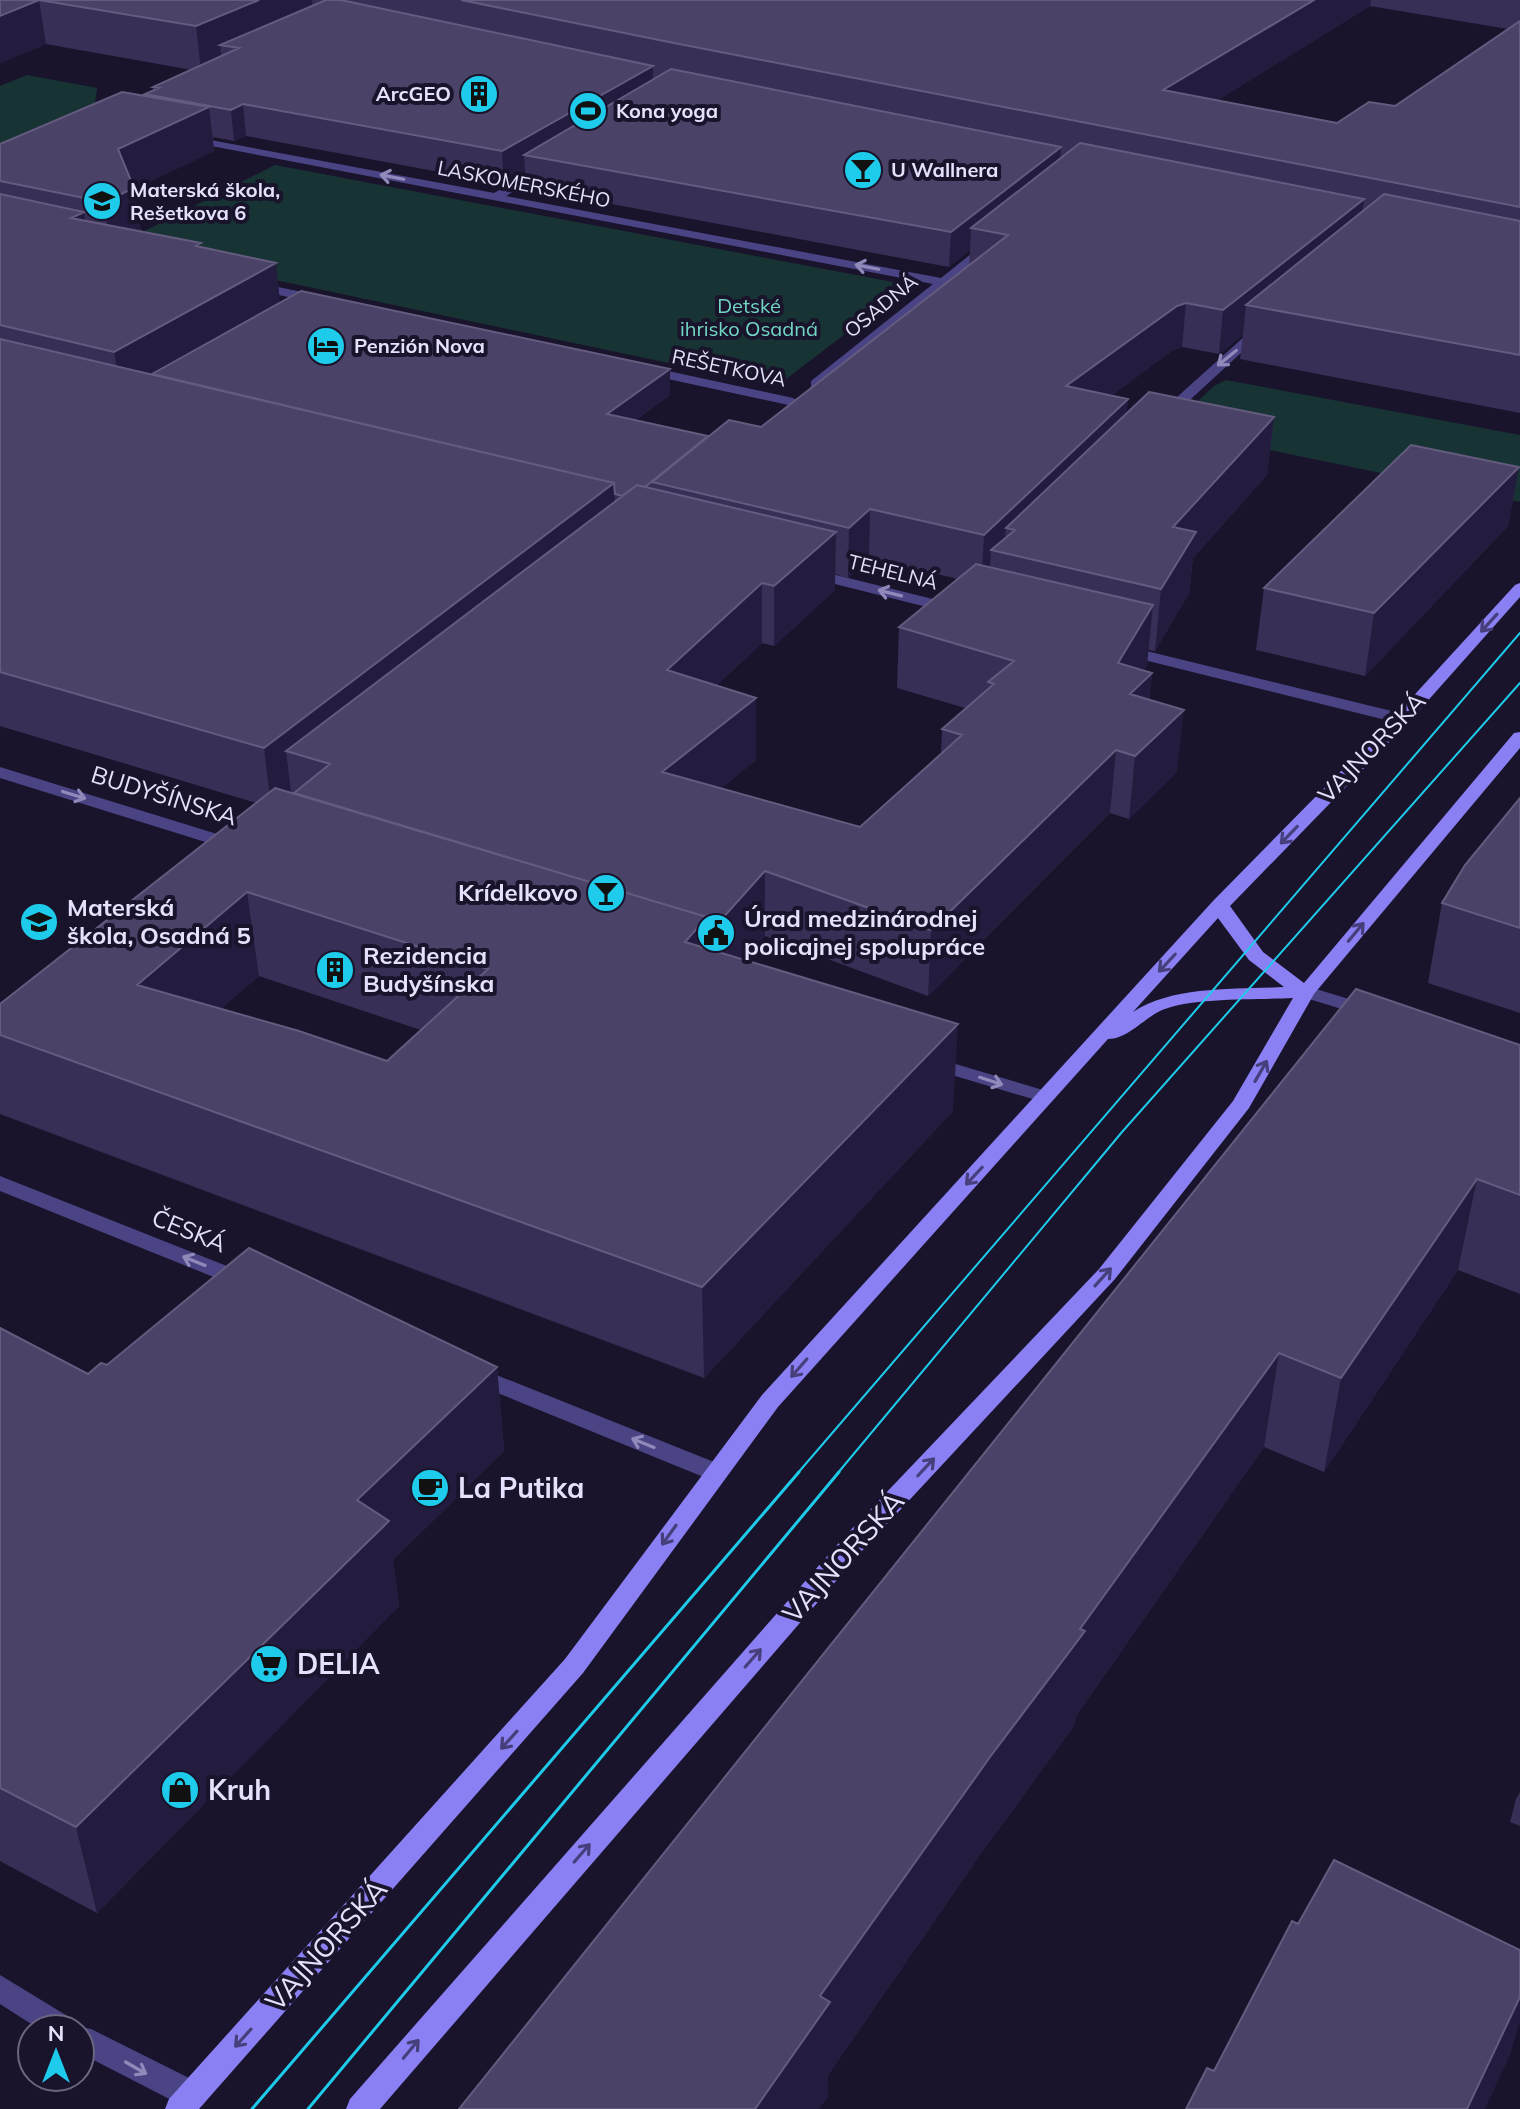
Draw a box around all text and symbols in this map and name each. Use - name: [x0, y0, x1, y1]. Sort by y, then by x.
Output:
- building icon: ArcGEO: [458, 73, 500, 115]
- place label: ArcGEO: [376, 81, 451, 106]
- sports icon: Kona yoga: [567, 90, 609, 132]
- place label: Kona yoga: [616, 98, 718, 123]
- bar icon: U Wallnera: [842, 149, 884, 191]
- street label: LASKOMERSKÉHO: [436, 154, 613, 213]
- place label: U Wallnera: [891, 157, 999, 182]
- one-way arrow: [380, 169, 405, 184]
- place label: Materská škola, Rešetkova 6: [130, 177, 280, 225]
- school or university icon: Materská škola, Rešetkova 6: [81, 180, 123, 222]
- one-way arrow: [854, 259, 880, 274]
- street label: OSADNÁ: [839, 268, 923, 343]
- park label: Detské ihrisko Osadná: [680, 293, 818, 341]
- hotel icon: Penzión Nova: [305, 325, 347, 367]
- place label: Penzión Nova: [354, 333, 485, 358]
- street label: REŠETKOVA: [670, 343, 789, 392]
- one-way arrow: [1217, 349, 1238, 367]
- street label: TEHELNÁ: [846, 548, 941, 595]
- one-way arrow: [877, 585, 903, 600]
- one-way arrow: [1480, 612, 1498, 632]
- street label: VAJNORSKÁ: [1311, 686, 1432, 809]
- street label: BUDYŠÍNSKA: [88, 759, 241, 832]
- one-way arrow: [61, 788, 87, 803]
- one-way arrow: [1280, 825, 1299, 844]
- bar icon: Krídelkovo: [585, 872, 627, 914]
- place label: Krídelkovo: [458, 877, 578, 907]
- place label: Materská škola, Osadná 5: [67, 892, 251, 950]
- school or university icon: Materská škola, Osadná 5: [18, 901, 60, 943]
- place label: Úrad medzinárodnej policajnej spolupráce: [744, 903, 985, 961]
- public building icon: Úrad medzinárodnej policajnej spolupráce: [695, 912, 737, 954]
- one-way arrow: [1347, 923, 1365, 943]
- place label: Rezidencia Budyšínska: [363, 940, 494, 998]
- building icon: Rezidencia Budyšínska: [314, 949, 356, 991]
- one-way arrow: [1159, 952, 1177, 972]
- one-way arrow: [1253, 1060, 1269, 1083]
- one-way arrow: [978, 1075, 1003, 1090]
- one-way arrow: [965, 1165, 984, 1186]
- street label: ČESKÁ: [148, 1202, 231, 1259]
- one-way arrow: [182, 1253, 207, 1267]
- one-way arrow: [1094, 1267, 1112, 1287]
- one-way arrow: [790, 1358, 808, 1378]
- one-way arrow: [631, 1434, 656, 1449]
- one-way arrow: [916, 1457, 934, 1477]
- cafe icon: La Putika: [409, 1467, 451, 1509]
- place label: La Putika: [458, 1470, 584, 1505]
- street label: VAJNORSKÁ: [774, 1483, 911, 1630]
- one-way arrow: [661, 1524, 678, 1546]
- supermarket icon: DELIA: [248, 1643, 290, 1685]
- place label: DELIA: [297, 1646, 380, 1681]
- one-way arrow: [744, 1648, 762, 1668]
- one-way arrow: [500, 1729, 518, 1749]
- shop icon: Kruh: [159, 1769, 201, 1811]
- place label: Kruh: [208, 1772, 271, 1807]
- one-way arrow: [573, 1844, 591, 1864]
- street label: VAJNORSKÁ: [257, 1871, 394, 2018]
- north arrow: [16, 2013, 96, 2093]
- text: N: [48, 2019, 64, 2047]
- one-way arrow: [234, 2028, 252, 2048]
- one-way arrow: [402, 2039, 420, 2059]
- one-way arrow: [123, 2061, 147, 2076]

